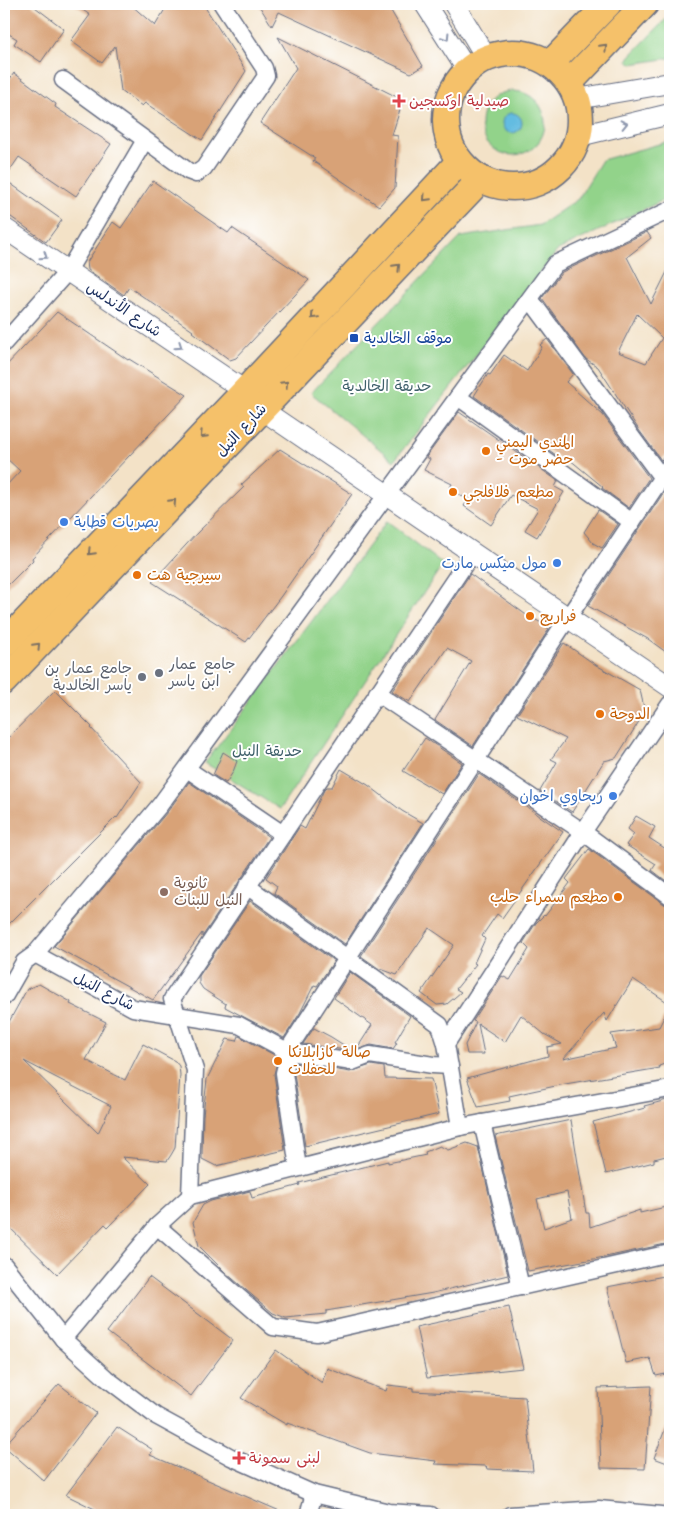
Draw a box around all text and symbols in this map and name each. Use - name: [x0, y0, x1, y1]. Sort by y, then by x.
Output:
- one-way arrow: [439, 31, 449, 40]
- one-way arrow: [598, 44, 607, 53]
- place label: صيدلية اوكسجين: [409, 90, 509, 114]
- marker: صيدلية اوكسجين: [393, 95, 405, 107]
- one-way arrow: [620, 119, 629, 130]
- one-way arrow: [423, 192, 432, 201]
- one-way arrow: [39, 249, 48, 259]
- one-way arrow: [391, 263, 400, 272]
- street label: شارع الأندلس: [81, 276, 166, 344]
- one-way arrow: [311, 310, 320, 319]
- place label: موقف الخالدية: [364, 327, 452, 351]
- marker: موقف الخالدية: [348, 332, 360, 344]
- one-way arrow: [173, 340, 183, 349]
- park label: حديقة الخالدية: [342, 375, 432, 399]
- one-way arrow: [279, 381, 288, 390]
- street label: شارع النيل: [210, 398, 273, 463]
- one-way arrow: [200, 429, 209, 438]
- place label: المندي اليمني - حضر موت: [496, 431, 574, 472]
- marker: المندي اليمني - حضر موت: [480, 445, 492, 457]
- place label: مطعم فلافلجي: [463, 481, 554, 505]
- marker: مطعم فلافلجي: [447, 486, 459, 498]
- one-way arrow: [167, 499, 176, 508]
- place label: بصريات قطاية: [74, 511, 159, 535]
- marker: بصريات قطاية: [58, 516, 70, 528]
- one-way arrow: [88, 547, 97, 556]
- place label: مول ميكس مارت: [442, 552, 547, 576]
- marker: مول ميكس مارت: [551, 557, 563, 569]
- place label: سيرجية هت: [147, 564, 221, 588]
- marker: سيرجية هت: [131, 569, 143, 581]
- place label: فراريج: [540, 605, 576, 629]
- marker: فراريج: [524, 610, 536, 622]
- one-way arrow: [31, 642, 40, 651]
- place label: جامع عمار ابن ياسر: [167, 653, 236, 694]
- place label: جامع عمار بن ياسر الخالدية: [45, 657, 132, 698]
- marker: جامع عمار ابن ياسر: [153, 667, 165, 679]
- marker: جامع عمار بن ياسر الخالدية: [136, 671, 148, 683]
- place label: الدوحة: [610, 703, 650, 727]
- marker: الدوحة: [594, 708, 606, 720]
- park label: حديقة النيل: [232, 740, 302, 764]
- place label: ريحاوي اخوان: [520, 785, 603, 809]
- marker: ريحاوي اخوان: [607, 790, 619, 802]
- place label: ثانوية النيل للبنات: [174, 872, 243, 913]
- marker: ثانوية النيل للبنات: [158, 886, 170, 898]
- place label: مطعم سمراء حلب: [490, 886, 608, 910]
- marker: مطعم سمراء حلب: [612, 891, 624, 903]
- street label: شارع النيل: [69, 966, 138, 1018]
- place label: صالة كازابلانكا للحفلات: [288, 1041, 371, 1082]
- marker: صالة كازابلانكا للحفلات: [272, 1055, 284, 1067]
- place label: لبنى سمونة: [249, 1447, 320, 1471]
- marker: لبنى سمونة: [233, 1452, 245, 1464]

